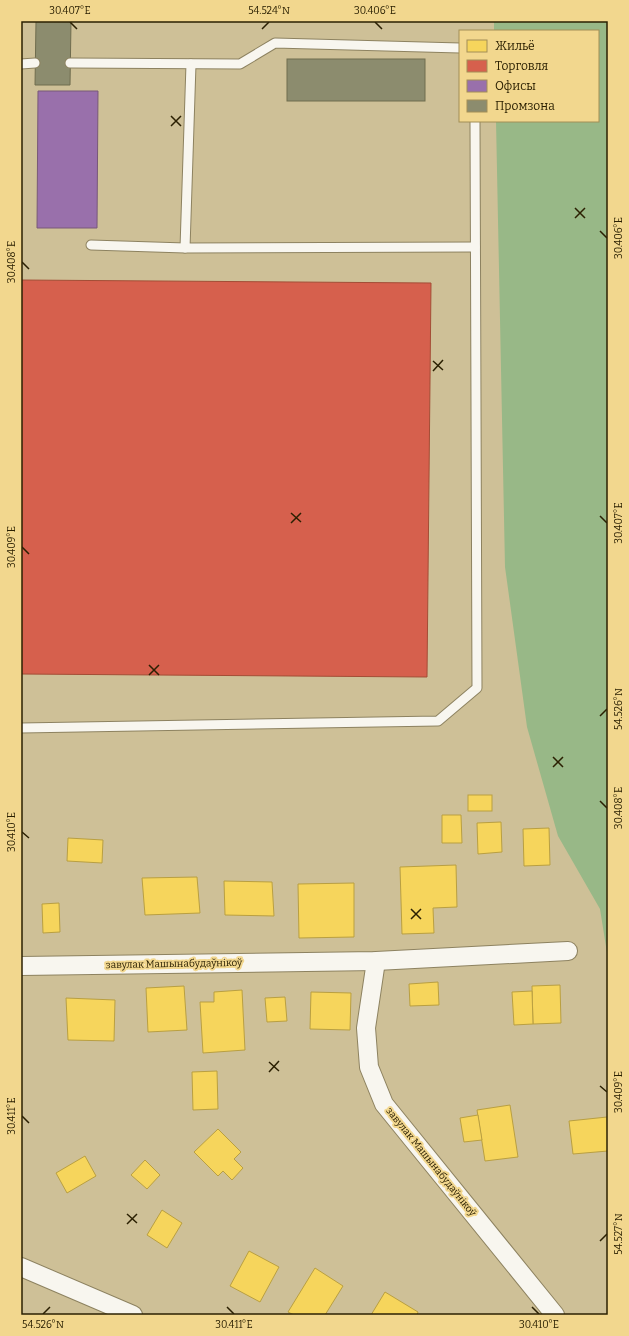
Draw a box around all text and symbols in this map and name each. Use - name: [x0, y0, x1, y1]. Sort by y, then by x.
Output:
- text: 30.407°E: [49, 5, 91, 17]
- text: 54.524°N: [248, 5, 290, 17]
- text: 30.406°E: [354, 5, 396, 17]
- legend: [459, 30, 599, 122]
- text: Жильё: [495, 39, 535, 53]
- text: Торговля: [495, 59, 549, 73]
- text: Офисы: [495, 79, 536, 93]
- text: Промзона: [495, 99, 555, 113]
- text: 30.406°E: [613, 217, 625, 259]
- text: 30.408°E: [6, 241, 18, 283]
- text: 30.407°E: [613, 502, 625, 544]
- text: 30.409°E: [6, 526, 18, 568]
- text: 54.526°N: [613, 688, 625, 730]
- text: 30.408°E: [613, 787, 625, 829]
- text: 30.410°E: [6, 812, 18, 852]
- street label: завулак Машынабудаўнікоў: [106, 956, 243, 971]
- text: 30.409°E: [613, 1071, 625, 1113]
- text: 30.411°E: [6, 1097, 18, 1135]
- street label: завулак Машынабудаўнікоў: [383, 1105, 480, 1219]
- text: 54.527°N: [613, 1213, 625, 1255]
- text: 54.526°N: [22, 1319, 64, 1331]
- text: 30.411°E: [215, 1319, 253, 1331]
- text: 30.410°E: [519, 1319, 559, 1331]

